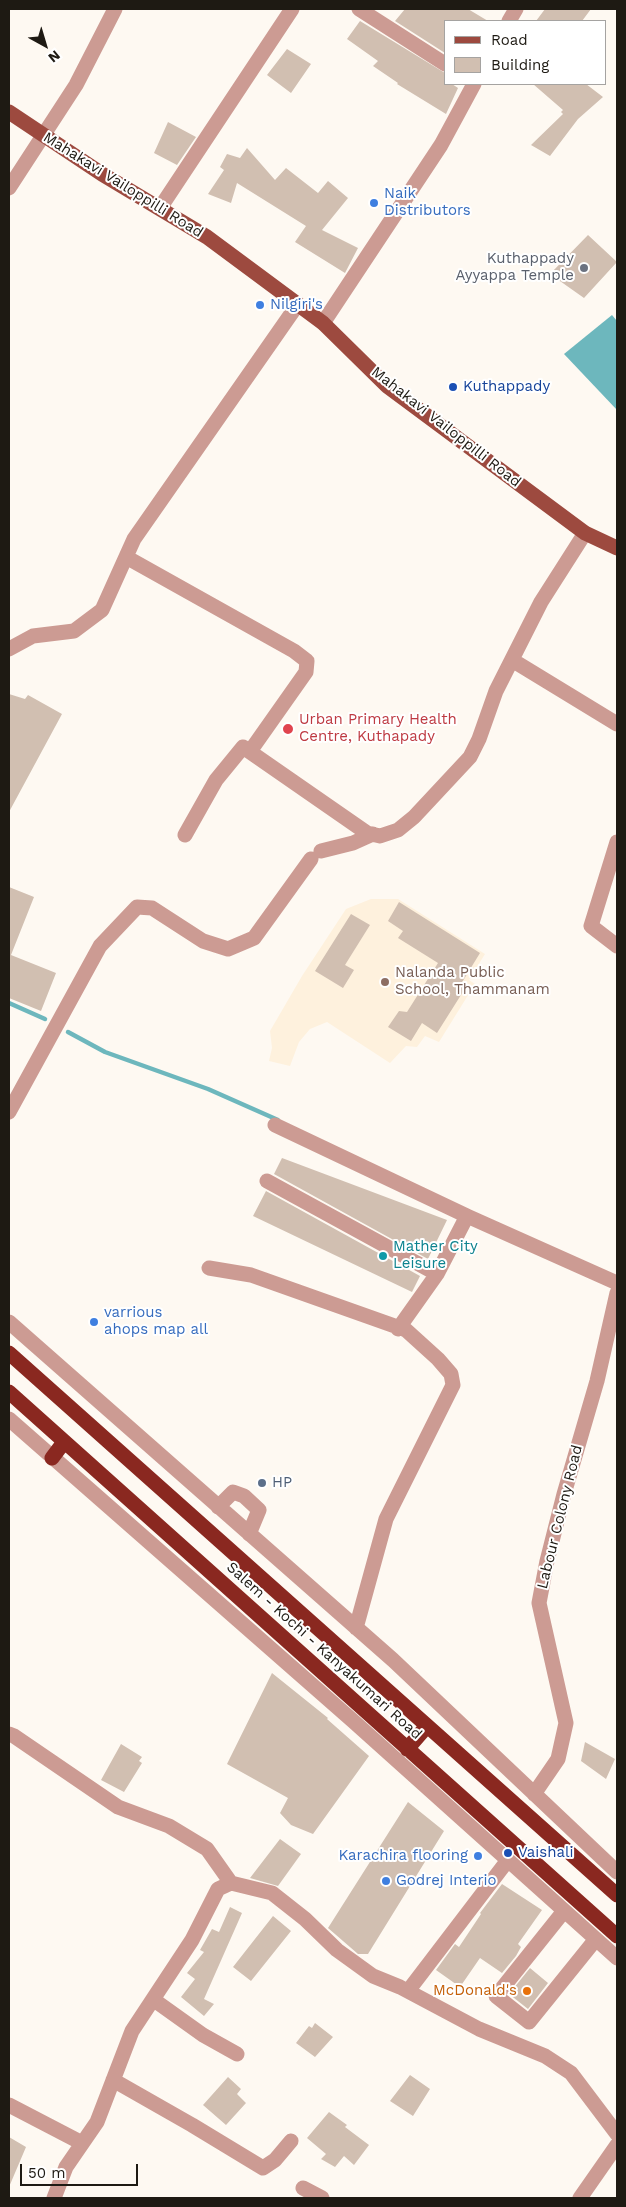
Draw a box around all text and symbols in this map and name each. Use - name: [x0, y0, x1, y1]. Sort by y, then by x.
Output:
- north arrow: [20, 20, 70, 70]
- legend: [444, 20, 606, 85]
- text: Road: [491, 31, 528, 49]
- text: N: [45, 47, 64, 66]
- text: Building: [491, 56, 549, 74]
- street label: Mahakavi Vailoppilli Road: [40, 128, 206, 242]
- place label: Naik Distributors: [384, 185, 471, 220]
- marker: Naik Distributors: [368, 197, 380, 209]
- place label: Kuthappady Ayyappa Temple: [456, 250, 574, 285]
- marker: Kuthappady Ayyappa Temple: [578, 262, 590, 274]
- place label: Nilgiri's: [270, 296, 323, 314]
- marker: Nilgiri's: [254, 299, 266, 311]
- street label: Mahakavi Vailoppilli Road: [368, 363, 524, 491]
- place label: Kuthappady: [463, 378, 550, 396]
- marker: Kuthappady: [447, 381, 459, 393]
- place label: Urban Primary Health Centre, Kuthapady: [299, 711, 457, 746]
- marker: Urban Primary Health Centre, Kuthapady: [281, 722, 295, 736]
- place label: Nalanda Public School, Thammanam: [395, 964, 550, 999]
- marker: Nalanda Public School, Thammanam: [379, 976, 391, 988]
- place label: Mather City Leisure: [393, 1238, 478, 1273]
- marker: Mather City Leisure: [377, 1250, 389, 1262]
- place label: varrious ahops map all: [104, 1304, 208, 1339]
- marker: varrious ahops map all: [88, 1316, 100, 1328]
- street label: Labour Colony Road: [533, 1443, 587, 1591]
- place label: HP: [272, 1474, 292, 1492]
- marker: HP: [256, 1477, 268, 1489]
- street label: Salem - Kochi - Kanyakumari Road: [223, 1558, 425, 1744]
- place label: Vaishali: [518, 1844, 574, 1862]
- place label: Karachira flooring: [338, 1847, 468, 1865]
- marker: Vaishali: [502, 1847, 514, 1859]
- marker: Karachira flooring: [472, 1850, 484, 1862]
- place label: Godrej Interio: [396, 1872, 496, 1890]
- marker: Godrej Interio: [380, 1875, 392, 1887]
- place label: McDonald's: [433, 1982, 517, 2000]
- marker: McDonald's: [521, 1985, 533, 1997]
- scale bar: [22, 2154, 140, 2186]
- text: 50 m: [28, 2164, 65, 2182]

